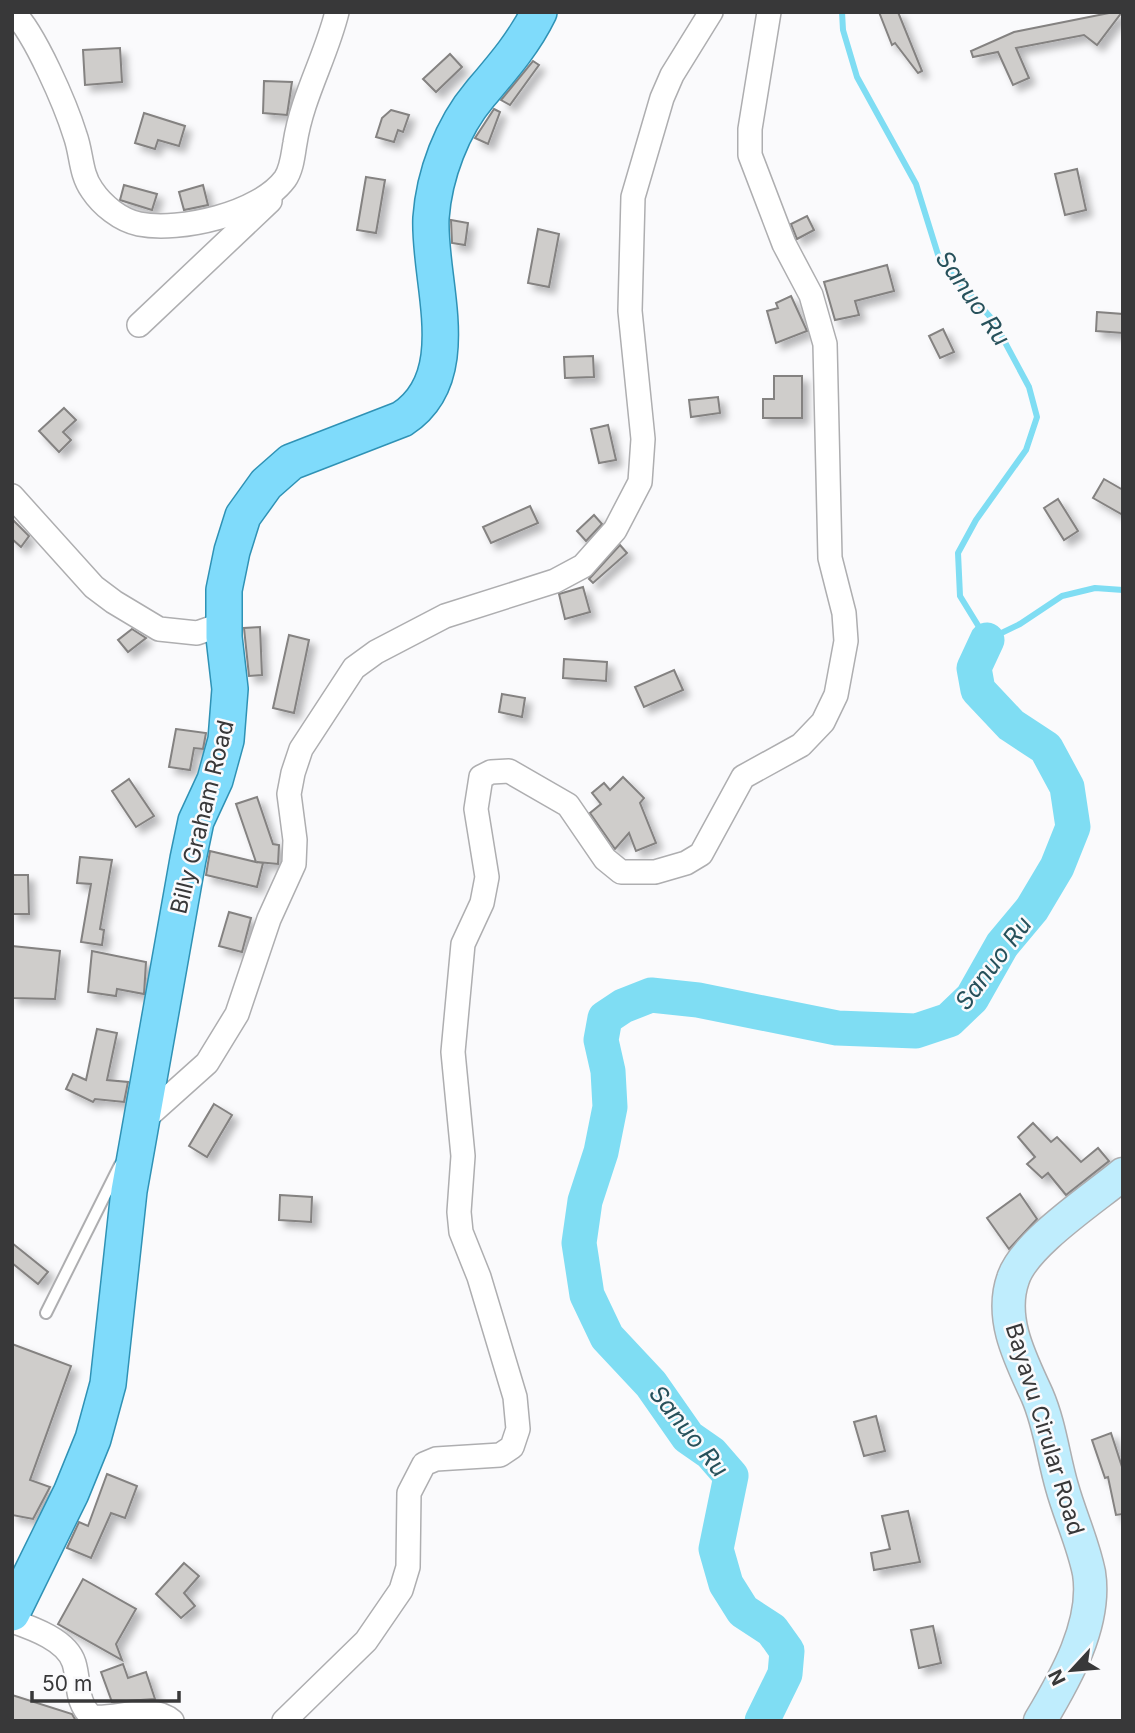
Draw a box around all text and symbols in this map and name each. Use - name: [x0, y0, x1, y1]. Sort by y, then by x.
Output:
- water label: Sanuo Ru: [930, 245, 1016, 351]
- street label: Billy Graham Road: [164, 717, 240, 917]
- water label: Sanuo Ru: [949, 911, 1037, 1015]
- street label: Bayavu Cirular Road: [999, 1320, 1091, 1538]
- water label: Sanuo Ru: [643, 1379, 735, 1483]
- north arrow: [1037, 1635, 1107, 1705]
- scale bar: [32, 1660, 178, 1704]
- text: N: [1044, 1666, 1071, 1689]
- text: 50 m: [42, 1671, 92, 1696]

